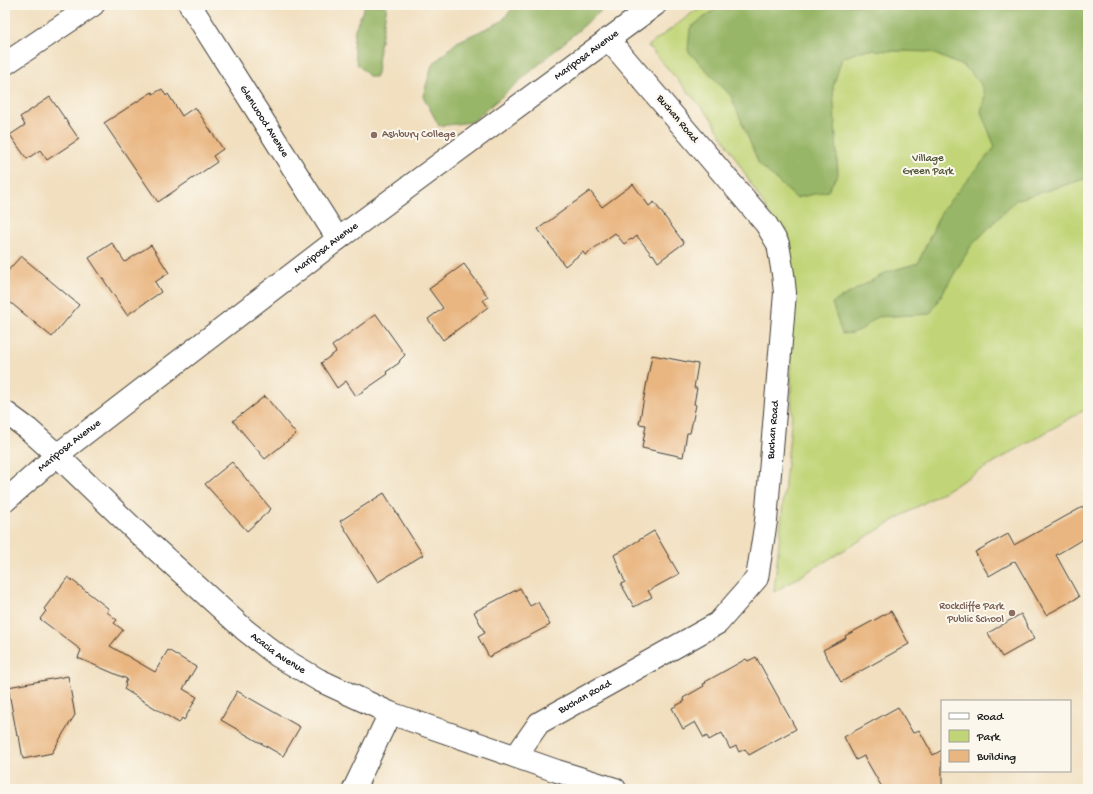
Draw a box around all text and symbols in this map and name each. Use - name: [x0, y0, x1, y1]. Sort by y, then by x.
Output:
- street label: Mariposa Avenue: [552, 27, 622, 83]
- street label: Glenwood Avenue: [237, 84, 291, 160]
- street label: Buchan Road: [653, 92, 701, 146]
- place label: Ashbury College: [382, 129, 456, 141]
- marker: Ashbury College: [369, 130, 379, 140]
- park label: Village Green Park: [903, 153, 955, 178]
- street label: Mariposa Avenue: [292, 220, 361, 276]
- street label: Buchan Road: [765, 399, 782, 460]
- street label: Mariposa Avenue: [36, 417, 104, 475]
- place label: Rockcliffe Park Public School: [939, 600, 1005, 626]
- marker: Rockcliffe Park Public School: [1007, 608, 1017, 618]
- street label: Acacia Avenue: [248, 630, 308, 677]
- street label: Buchan Road: [556, 677, 615, 717]
- legend: [941, 700, 1071, 772]
- text: Road: [977, 711, 1004, 725]
- text: Park: [976, 731, 1002, 745]
- text: Building: [976, 751, 1016, 765]

